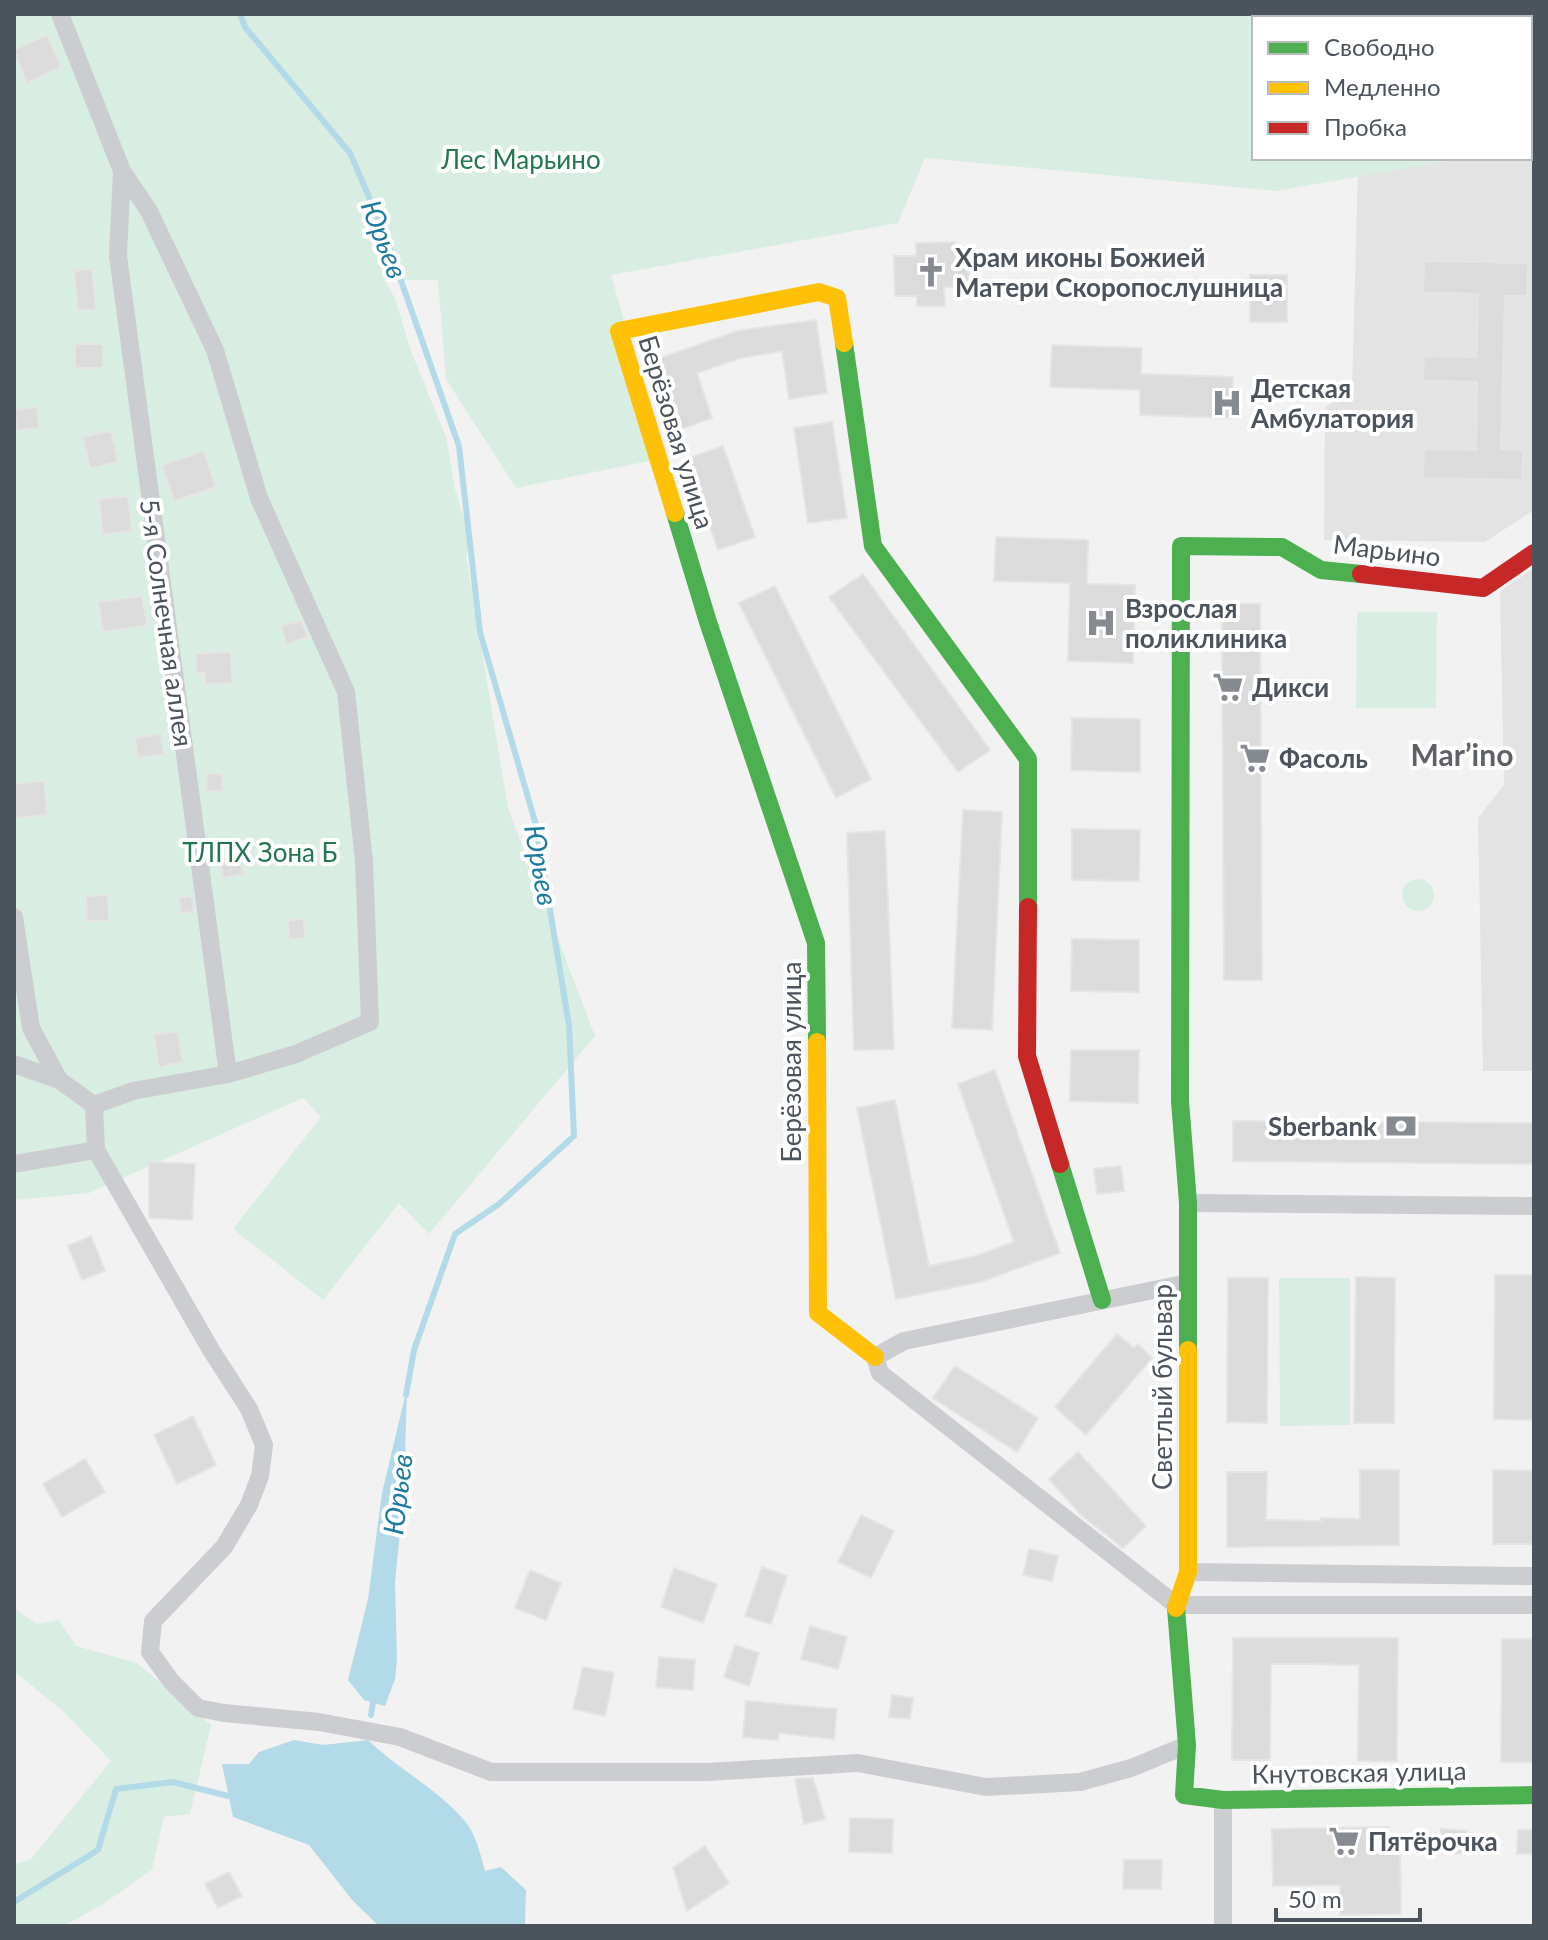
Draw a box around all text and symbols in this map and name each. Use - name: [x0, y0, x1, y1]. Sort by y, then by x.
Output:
- legend: [1252, 16, 1532, 160]
- text: Свободно: [1324, 32, 1435, 61]
- text: Медленно: [1324, 72, 1441, 101]
- text: Пробка: [1324, 112, 1407, 141]
- park label: Лес Марьино: [440, 143, 601, 175]
- water label: Юрьев: [355, 195, 415, 283]
- place label: Храм иконы Божией Матери Скоропослушница: [955, 241, 1283, 303]
- church icon: Храм иконы Божией Матери Скоропослушница: [914, 255, 948, 289]
- street label: Берёзовая улица: [632, 331, 722, 533]
- place label: Детская Амбулатория: [1250, 372, 1414, 434]
- hospital icon: Детская Амбулатория: [1210, 386, 1244, 420]
- street label: 5-я Солнечная аллея: [134, 497, 200, 749]
- street label: Марьино: [1331, 528, 1443, 572]
- place label: Взрослая поликлиника: [1125, 592, 1287, 654]
- hospital icon: Взрослая поликлиника: [1084, 606, 1118, 640]
- supermarket icon: Дикси: [1211, 670, 1245, 704]
- place label: Дикси: [1252, 671, 1329, 703]
- district label: Mar’ino: [1411, 736, 1513, 772]
- supermarket icon: Фасоль: [1238, 741, 1272, 775]
- place label: Фасоль: [1279, 742, 1368, 774]
- water label: Юрьев: [518, 822, 566, 908]
- park label: ТЛПХ Зона Б: [182, 836, 338, 868]
- street label: Берёзовая улица: [775, 962, 807, 1162]
- bank icon: Sberbank: [1384, 1109, 1418, 1143]
- place label: Sberbank: [1268, 1110, 1377, 1142]
- street label: Светлый бульвар: [1146, 1284, 1178, 1490]
- water label: Юрьев: [375, 1451, 419, 1537]
- street label: Кнутовская улица: [1251, 1754, 1467, 1790]
- supermarket icon: Пятёрочка: [1327, 1824, 1361, 1858]
- place label: Пятёрочка: [1368, 1825, 1498, 1857]
- scale bar: [1276, 1872, 1420, 1922]
- text: 50 m: [1288, 1884, 1342, 1913]

